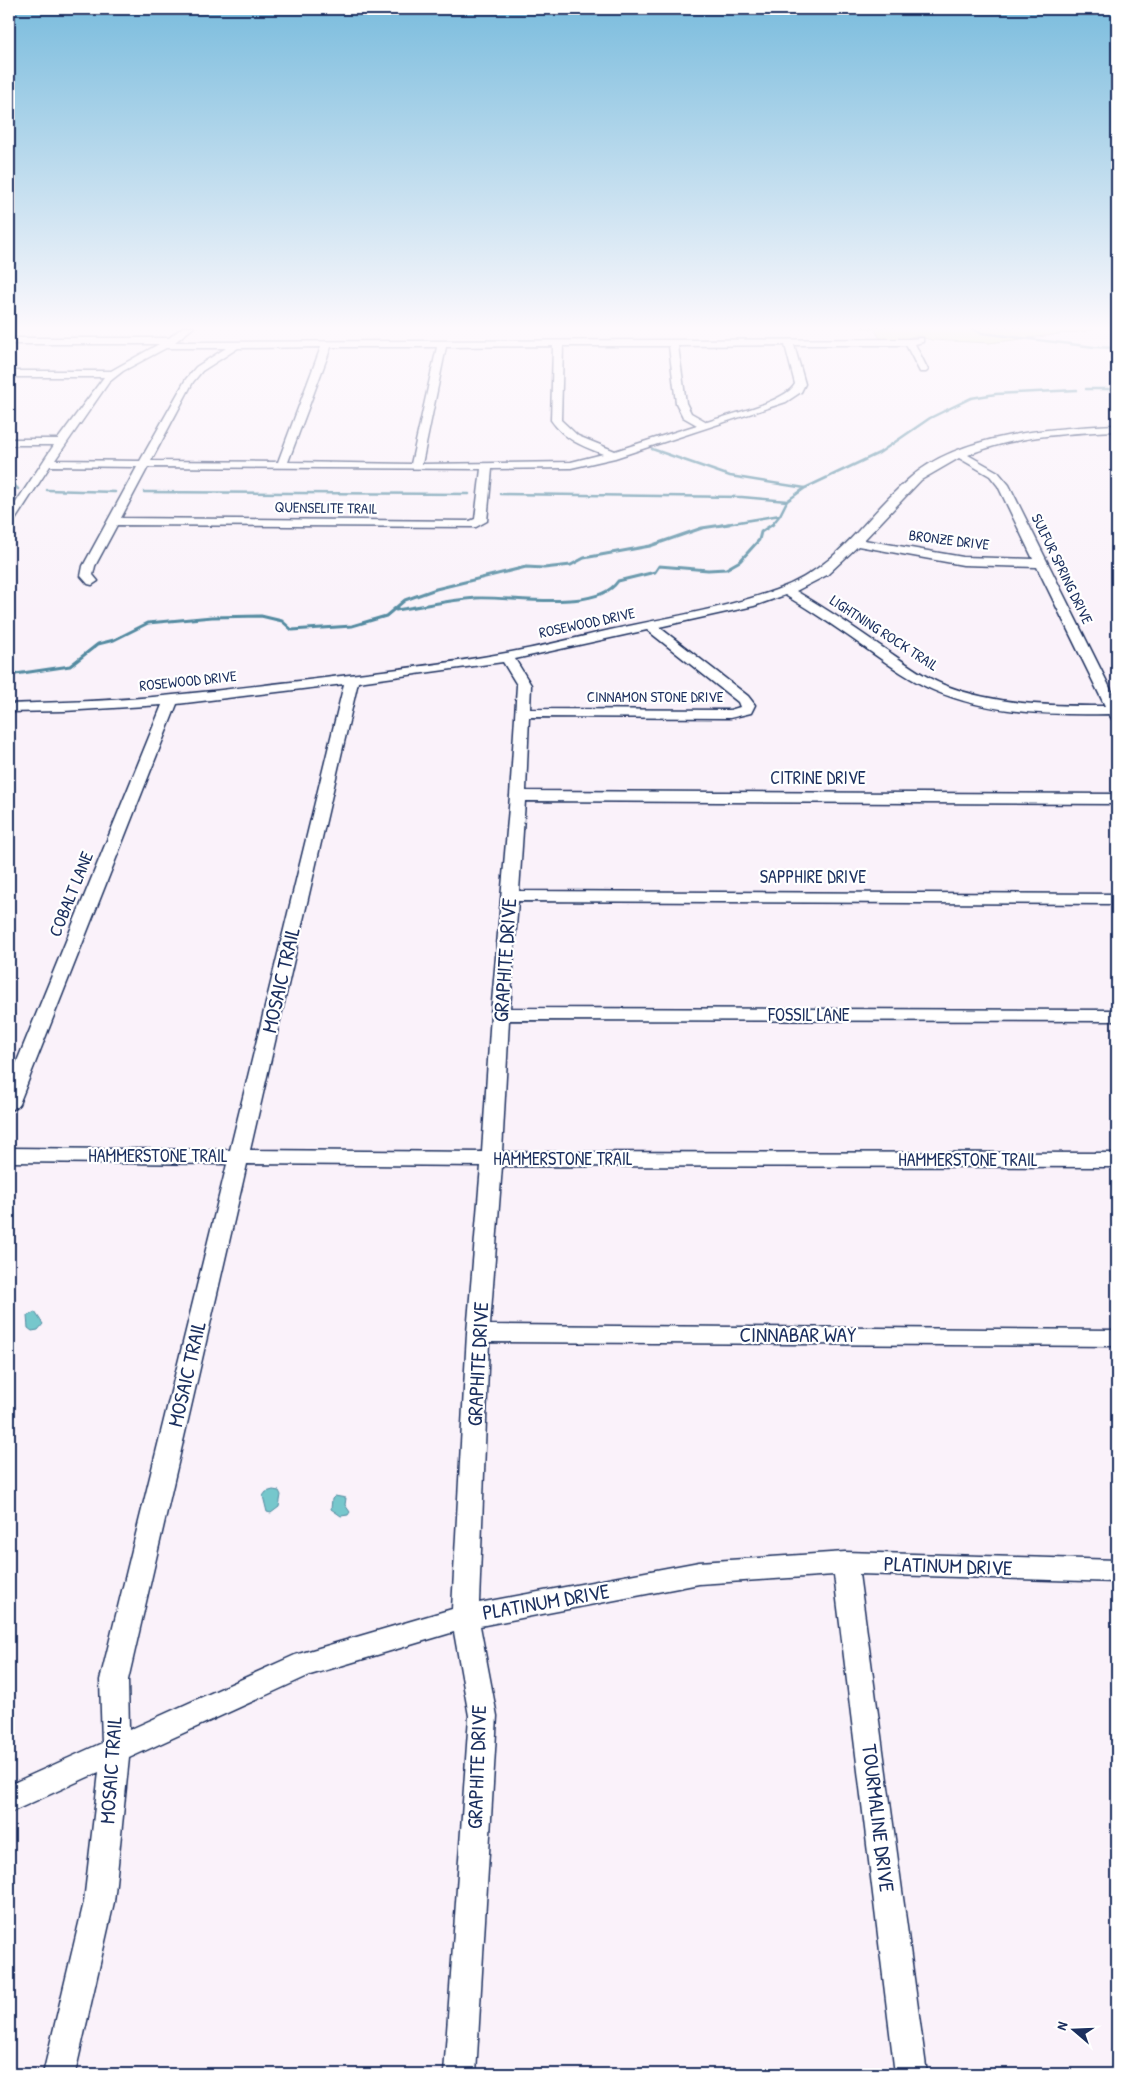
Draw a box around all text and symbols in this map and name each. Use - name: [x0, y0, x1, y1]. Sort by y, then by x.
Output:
- street label: QUENSELITE TRAIL: [274, 496, 378, 519]
- street label: SULFUR SPRING DRIVE: [1027, 510, 1098, 628]
- street label: BRONZE DRIVE: [908, 524, 991, 555]
- street label: LIGHTNING ROCK TRAIL: [826, 590, 943, 676]
- street label: ROSEWOOD DRIVE: [537, 602, 637, 643]
- street label: ROSEWOOD DRIVE: [138, 665, 238, 696]
- street label: CINNAMON STONE DRIVE: [587, 686, 724, 707]
- street label: CITRINE DRIVE: [770, 765, 866, 790]
- street label: COBALT LANE: [42, 847, 99, 940]
- street label: SAPPHIRE DRIVE: [760, 864, 866, 889]
- street label: GRAPHITE DRIVE: [486, 897, 523, 1023]
- street label: MOSAIC TRAIL: [254, 924, 307, 1036]
- street label: FOSSIL LANE: [767, 1002, 850, 1027]
- street label: HAMMERSTONE TRAIL: [88, 1143, 228, 1168]
- street label: HAMMERSTONE TRAIL: [493, 1146, 633, 1171]
- street label: HAMMERSTONE TRAIL: [898, 1147, 1038, 1172]
- street label: GRAPHITE DRIVE: [460, 1301, 495, 1427]
- street label: MOSAIC TRAIL: [160, 1318, 213, 1430]
- street label: CINNABAR WAY: [740, 1320, 857, 1349]
- street label: PLATINUM DRIVE: [883, 1549, 1013, 1582]
- street label: PLATINUM DRIVE: [480, 1576, 612, 1627]
- street label: GRAPHITE DRIVE: [460, 1704, 493, 1830]
- street label: MOSAIC TRAIL: [92, 1715, 129, 1825]
- street label: TOURMALINE DRIVE: [855, 1742, 902, 1894]
- north arrow: [1048, 2006, 1098, 2056]
- text: N: [1051, 2018, 1072, 2032]

